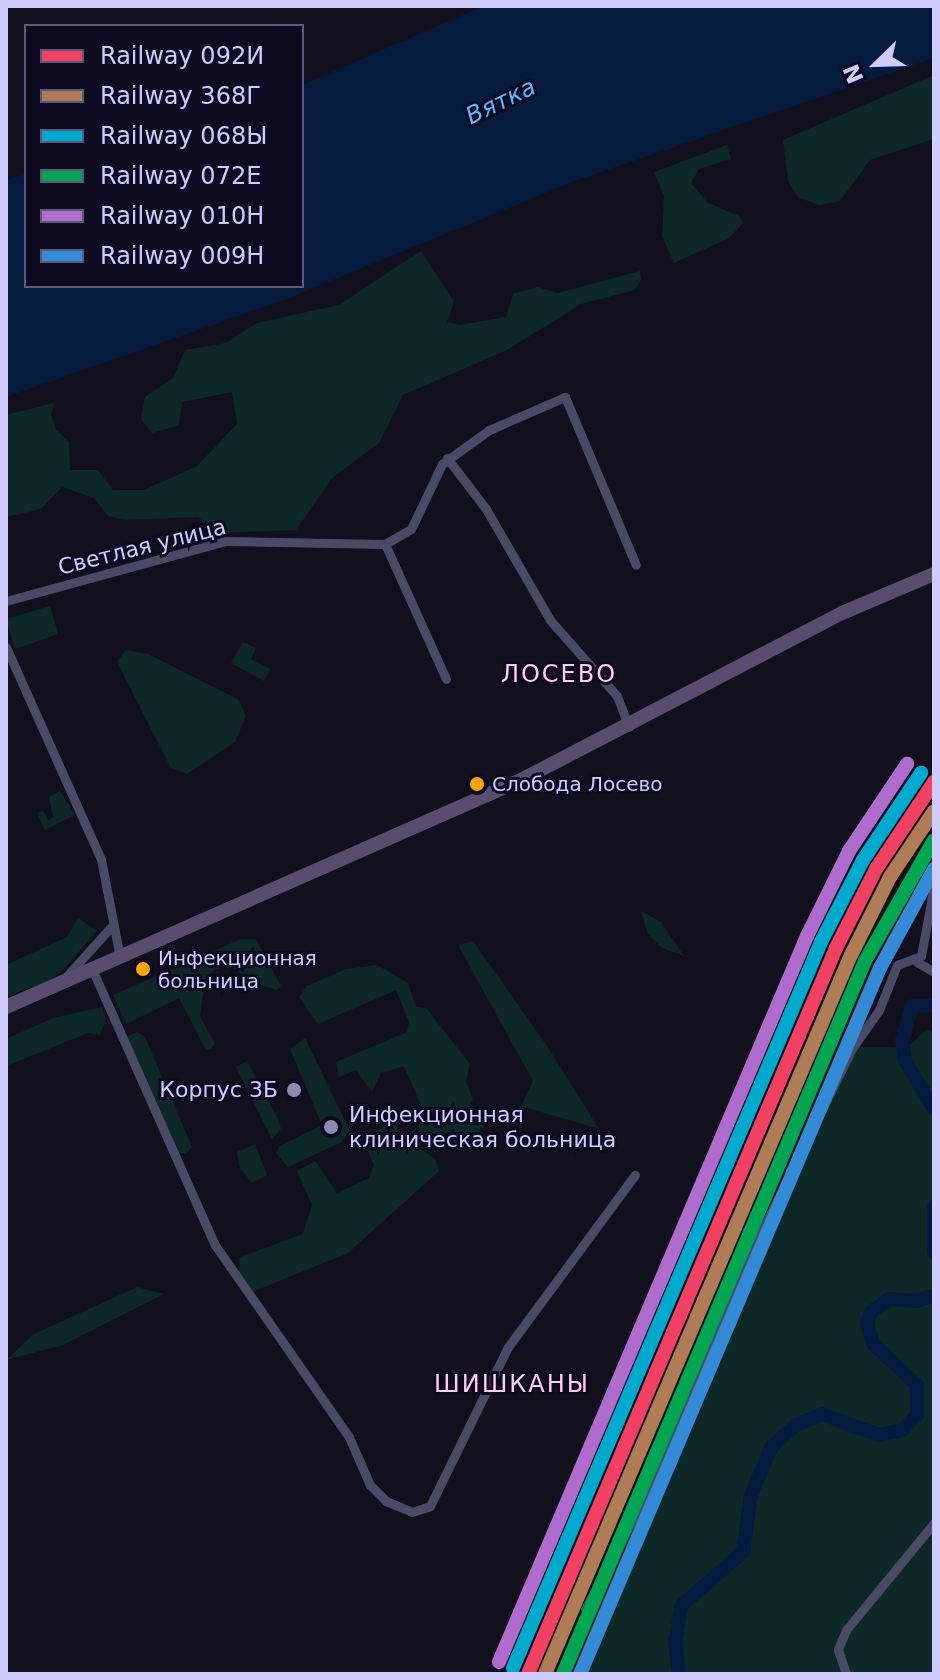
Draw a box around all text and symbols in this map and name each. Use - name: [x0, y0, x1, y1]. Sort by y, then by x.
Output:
- legend: [24, 24, 304, 288]
- north arrow: [836, 24, 916, 104]
- text: Railway 092И: [100, 42, 264, 70]
- text: N: [838, 60, 869, 87]
- water label: Вятка: [461, 73, 541, 131]
- text: Railway 368Г: [100, 82, 261, 110]
- text: Railway 068Ы: [100, 122, 267, 150]
- text: Railway 072Е: [100, 162, 261, 190]
- text: Railway 010Н: [100, 202, 264, 230]
- text: Railway 009Н: [100, 242, 264, 270]
- street label: Светлая улица: [55, 513, 229, 581]
- district label: ЛОСЕВО: [501, 661, 617, 689]
- place label: Слобода Лосево: [492, 772, 663, 796]
- marker: Слобода Лосево: [469, 776, 485, 792]
- place label: Инфекционная больница: [158, 946, 317, 993]
- marker: Инфекционная больница: [135, 961, 151, 977]
- place label: Корпус 3Б: [159, 1077, 278, 1103]
- marker: Корпус 3Б: [285, 1081, 303, 1099]
- place label: Инфекционная клиническая больница: [349, 1101, 616, 1152]
- marker: Инфекционная клиническая больница: [320, 1116, 342, 1138]
- district label: ШИШКАНЫ: [434, 1371, 590, 1399]

